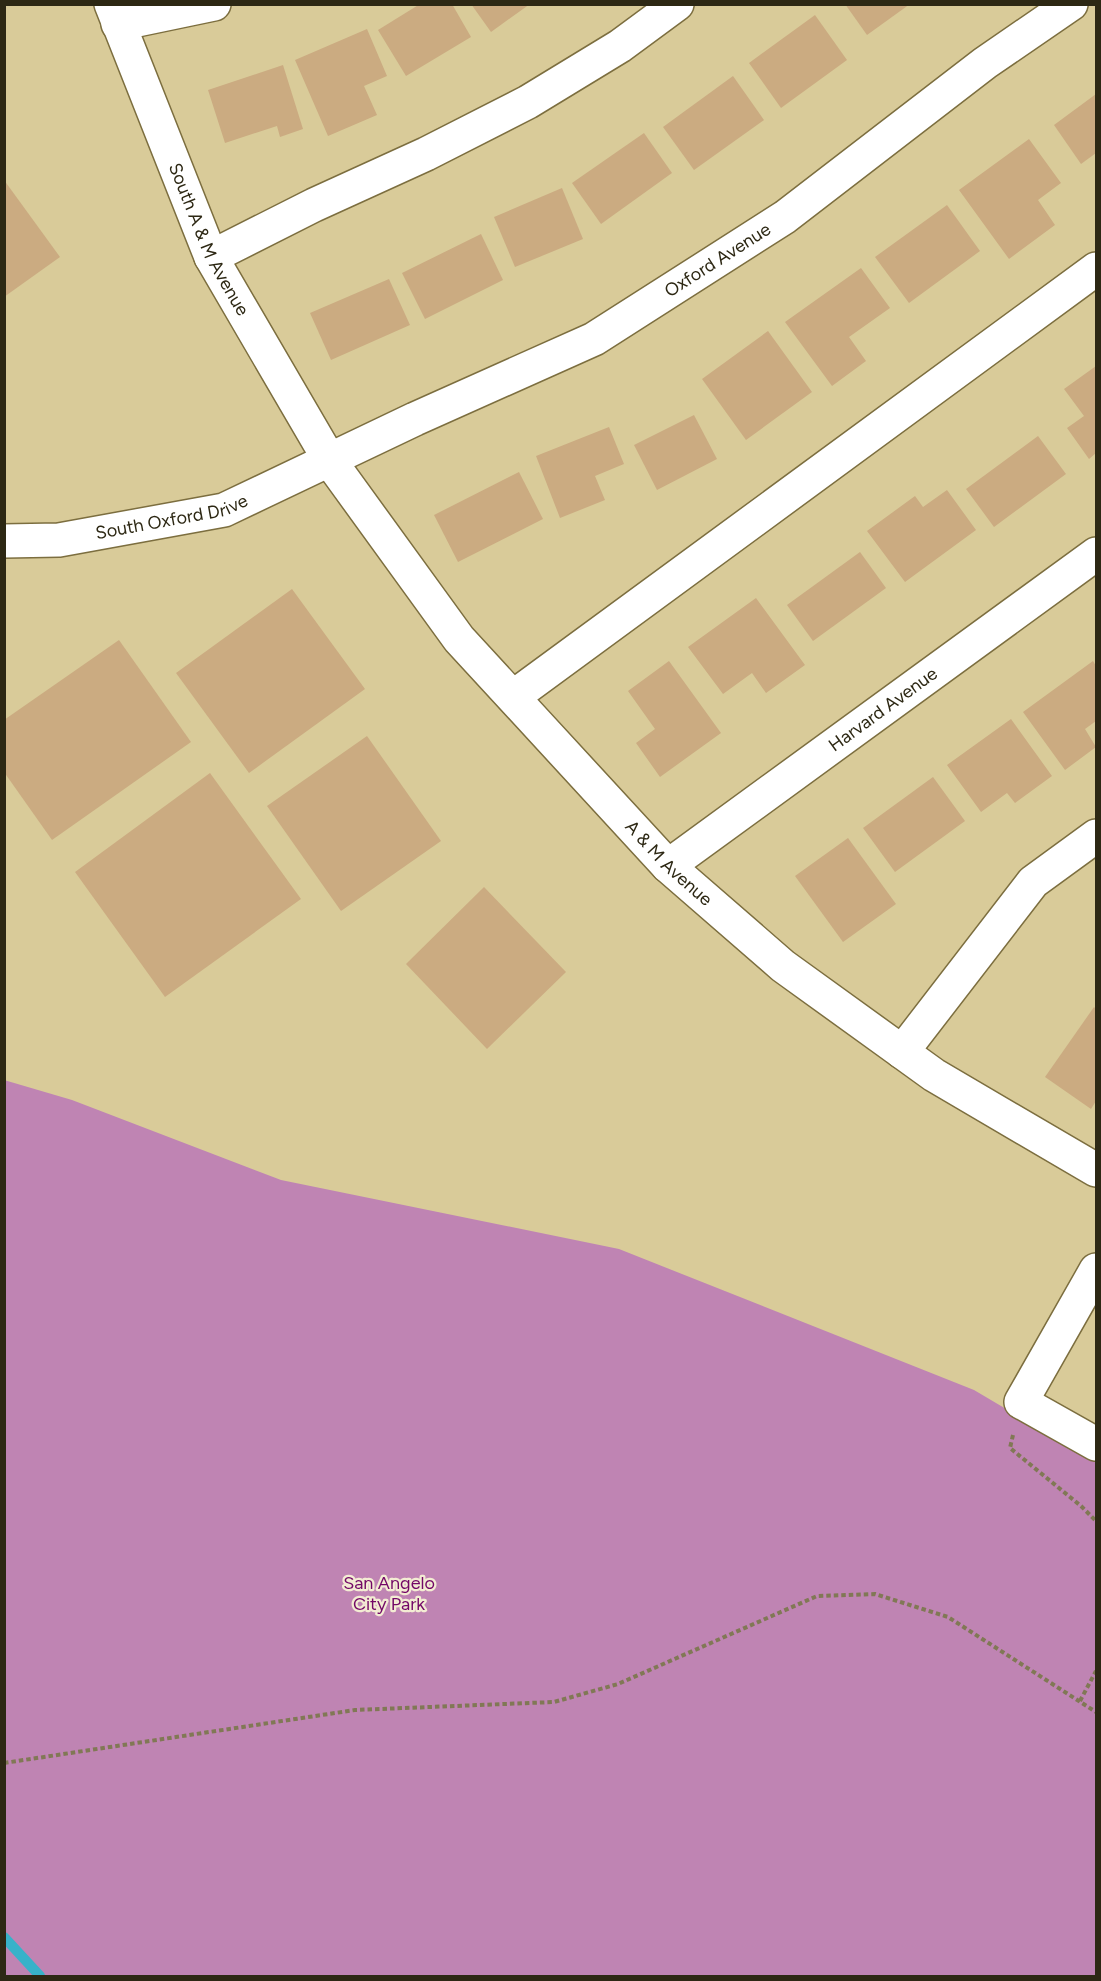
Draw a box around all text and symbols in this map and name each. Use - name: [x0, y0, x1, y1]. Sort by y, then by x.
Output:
- street label: South A & M Avenue: [164, 160, 254, 320]
- street label: Oxford Avenue: [660, 218, 775, 302]
- street label: South Oxford Drive: [94, 489, 251, 544]
- street label: Harvard Avenue: [824, 662, 942, 756]
- street label: A & M Avenue: [620, 816, 717, 911]
- park label: San Angelo City Park: [343, 1572, 435, 1615]

